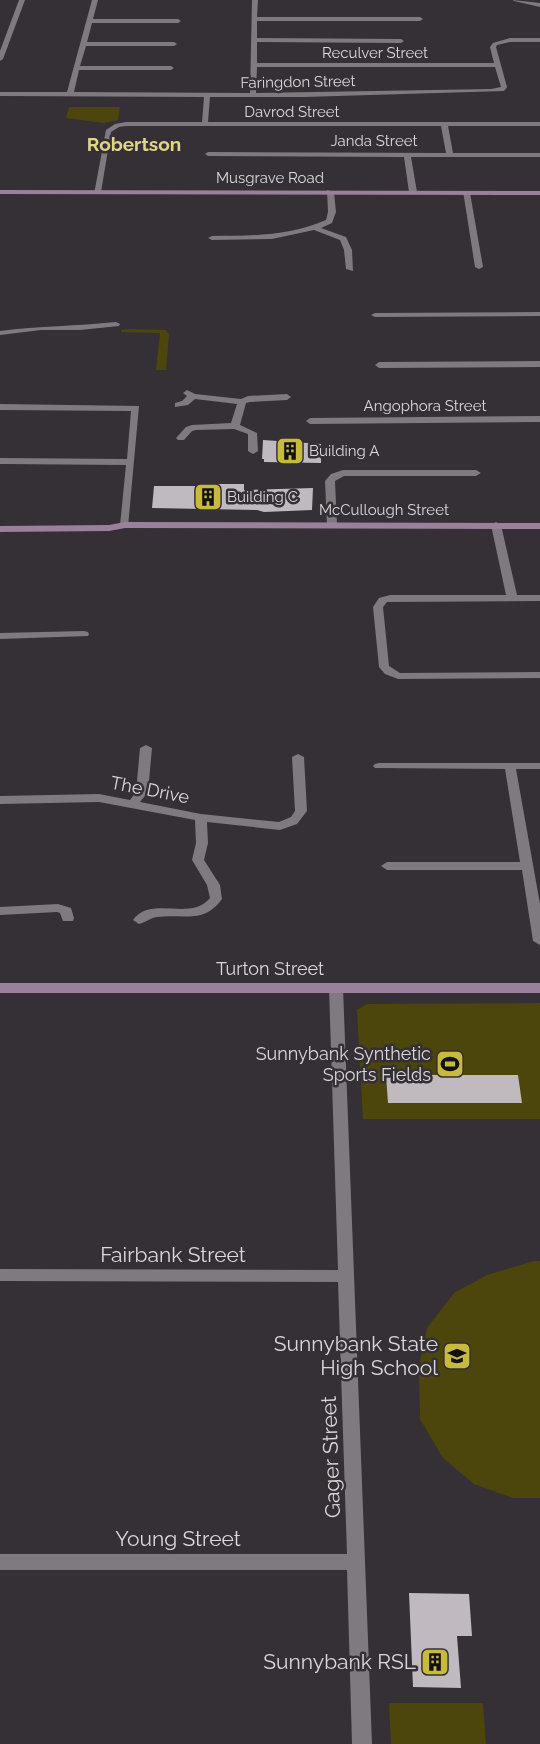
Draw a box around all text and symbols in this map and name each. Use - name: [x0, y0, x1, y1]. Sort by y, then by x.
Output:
- street label: Reculver Street: [322, 44, 428, 62]
- street label: Faringdon Street: [240, 72, 356, 92]
- street label: Davrod Street: [244, 103, 340, 121]
- street label: Janda Street: [331, 132, 417, 150]
- district label: Robertson: [87, 133, 181, 155]
- street label: Musgrave Road: [216, 169, 324, 187]
- street label: Angophora Street: [364, 397, 486, 415]
- building icon: Building A: [275, 436, 305, 466]
- place label: Building A: [309, 442, 379, 460]
- building icon: Building C: [193, 482, 223, 512]
- place label: Building C: [227, 488, 298, 506]
- street label: McCullough Street: [319, 501, 449, 519]
- street label: The Drive: [109, 772, 192, 807]
- street label: Turton Street: [216, 958, 324, 979]
- place label: Sunnybank Synthetic Sports Fields: [256, 1043, 431, 1085]
- sports icon: Sunnybank Synthetic Sports Fields: [435, 1049, 465, 1079]
- street label: Fairbank Street: [100, 1242, 246, 1267]
- place label: Sunnybank State High School: [274, 1331, 438, 1380]
- school or university icon: Sunnybank State High School: [442, 1341, 472, 1371]
- street label: Gager Street: [316, 1395, 345, 1519]
- street label: Young Street: [115, 1526, 241, 1551]
- building icon: Sunnybank RSL: [420, 1647, 450, 1677]
- place label: Sunnybank RSL: [263, 1649, 416, 1674]

